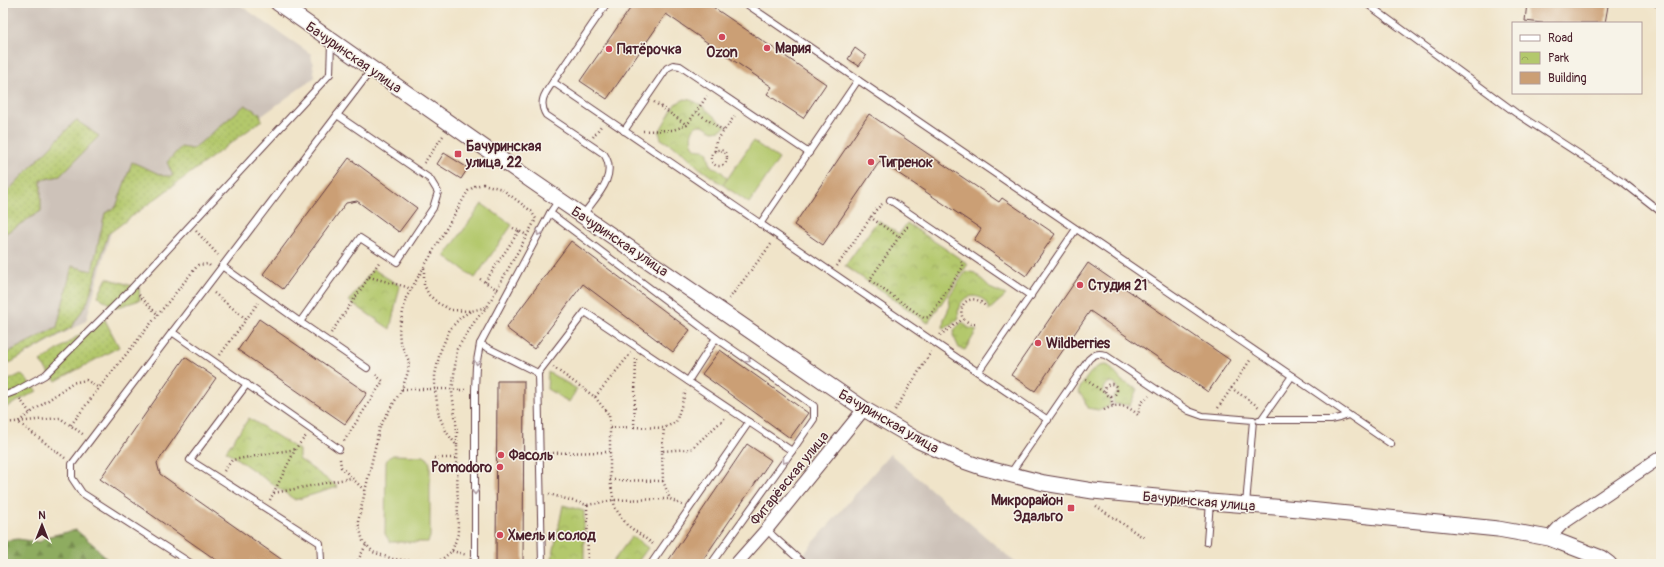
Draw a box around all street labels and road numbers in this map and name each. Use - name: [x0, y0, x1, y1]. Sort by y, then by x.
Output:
- street label: Бачуринская улица: [303, 18, 405, 97]
- street label: Бачуринская улица: [568, 203, 671, 280]
- street label: Бачуринская улица: [836, 386, 942, 457]
- street label: Фитарёвская улица: [746, 428, 832, 529]
- street label: Бачуринская улица: [1142, 488, 1256, 515]

